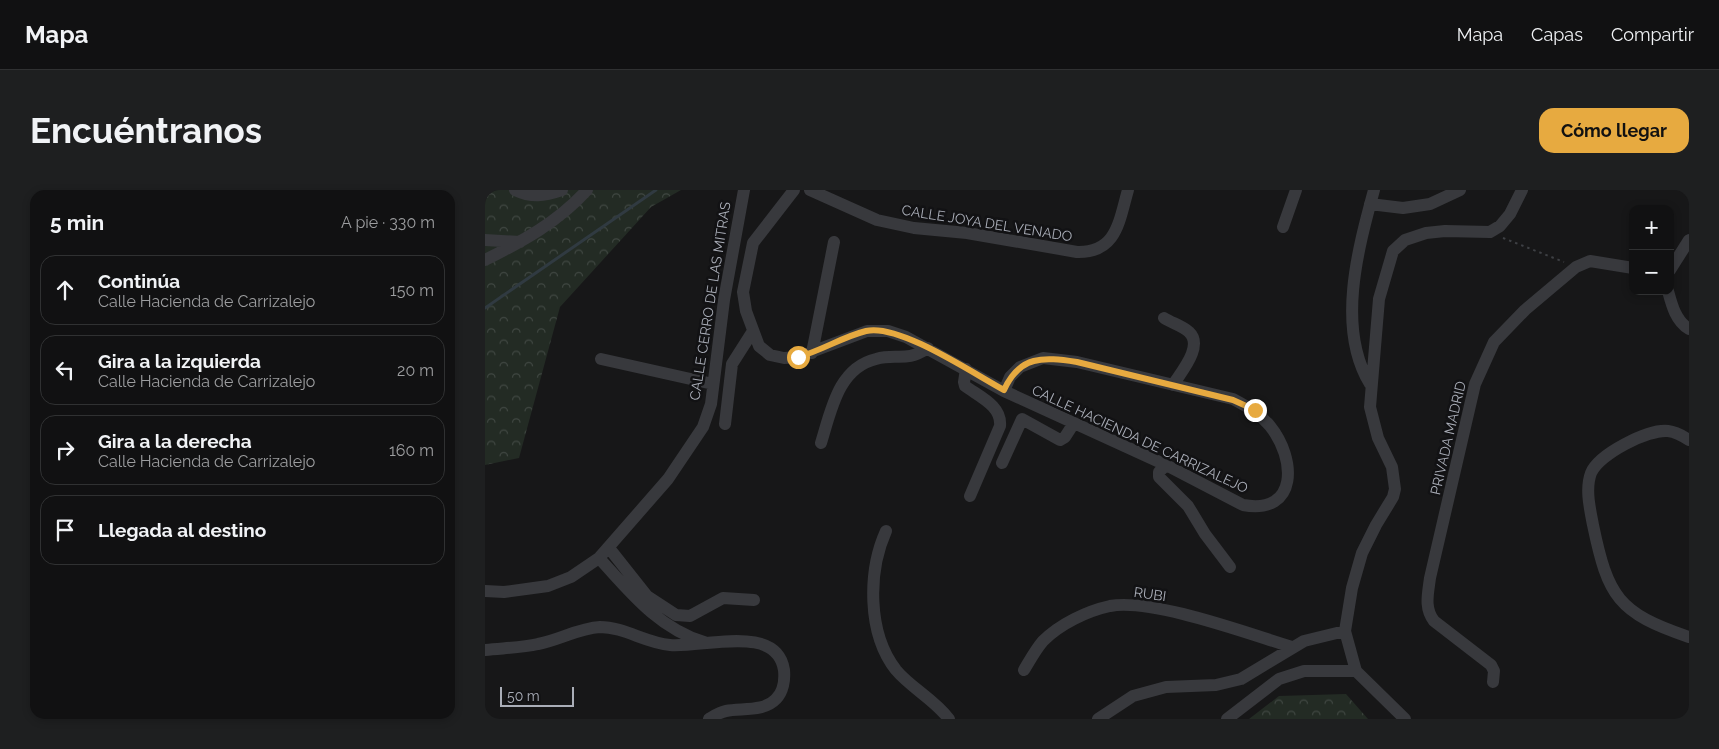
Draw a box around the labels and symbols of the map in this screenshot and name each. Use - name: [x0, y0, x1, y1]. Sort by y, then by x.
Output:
- street label: CALLE CERRO DE LAS MITRAS: [686, 200, 734, 401]
- street label: CALLE JOYA DEL VENADO: [901, 202, 1073, 244]
- route start: [787, 346, 810, 369]
- street label: PRIVADA MADRID: [1427, 380, 1469, 496]
- street label: CALLE HACIENDA DE CARRIZALEJO: [1029, 382, 1251, 496]
- route end: [1244, 399, 1267, 422]
- street label: RUBI: [1133, 584, 1167, 604]
- scale bar: [500, 684, 574, 707]

